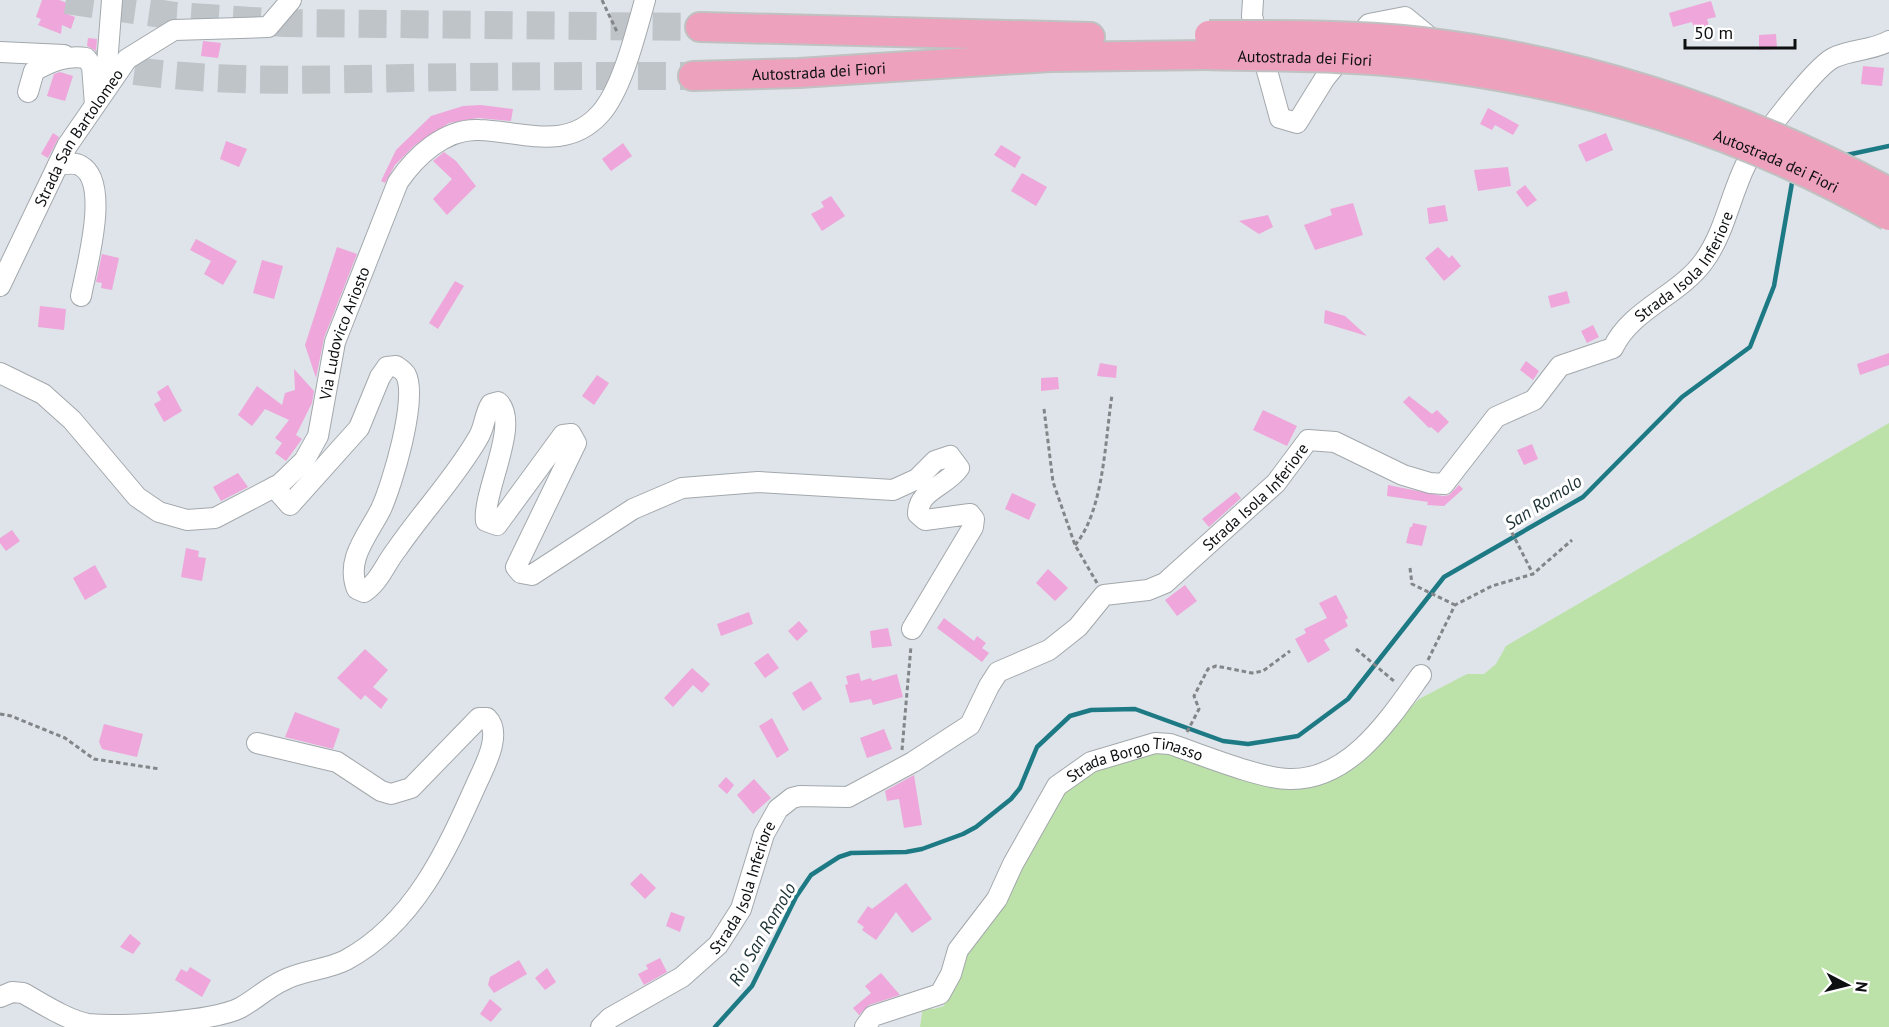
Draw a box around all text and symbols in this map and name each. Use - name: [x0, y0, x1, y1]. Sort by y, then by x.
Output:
- scale bar: [1685, 12, 1794, 50]
- text: 50 m: [1694, 21, 1733, 44]
- street label: Autostrada dei Fiori: [1237, 46, 1373, 70]
- street label: Autostrada dei Fiori: [751, 57, 887, 84]
- street label: Strada San Bartolomeo: [30, 65, 127, 210]
- street label: Autostrada dei Fiori: [1711, 125, 1842, 197]
- street label: Strada Isola Inferiore: [1630, 208, 1737, 326]
- street label: Via Ludovico Ariosto: [315, 264, 374, 402]
- street label: Strada Isola Inferiore: [1198, 439, 1312, 555]
- water label: San Romolo: [1500, 469, 1586, 535]
- street label: Strada Borgo Tinasso: [1062, 733, 1206, 786]
- street label: Strada Isola Inferiore: [705, 817, 779, 958]
- water label: Rio San Romolo: [723, 878, 801, 990]
- north arrow: [1817, 955, 1877, 1015]
- text: N: [1851, 980, 1872, 993]

